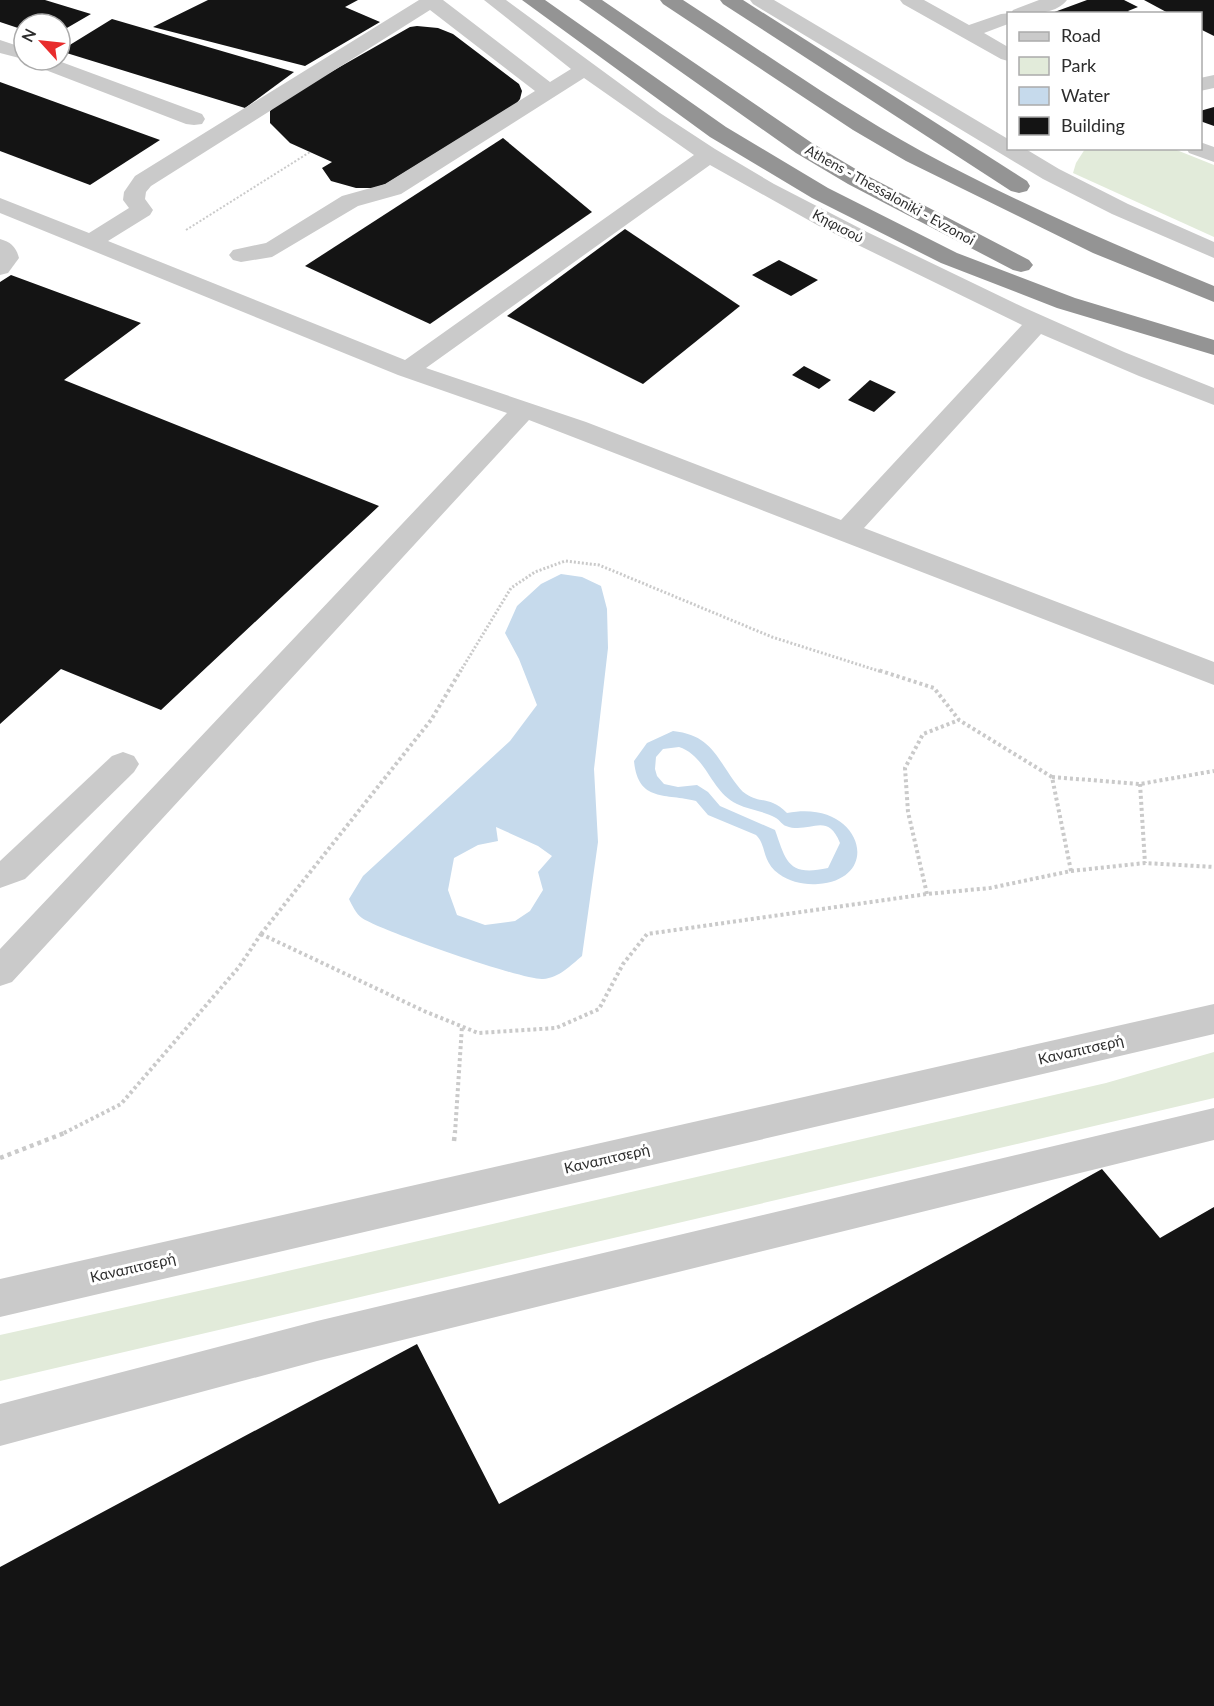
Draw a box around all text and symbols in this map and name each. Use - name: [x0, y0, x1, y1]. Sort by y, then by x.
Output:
- north arrow: [12, 12, 72, 72]
- legend: [1007, 12, 1202, 150]
- text: Road: [1061, 24, 1101, 46]
- text: N: [17, 25, 39, 45]
- text: Park: [1061, 54, 1097, 76]
- text: Water: [1061, 84, 1110, 106]
- text: Building: [1061, 114, 1125, 136]
- street label: Athens - Thessaloniki - Evzonoi: [803, 141, 978, 248]
- street label: Κηφισού: [810, 205, 867, 246]
- street label: Καναπιτσερή: [1036, 1030, 1125, 1068]
- street label: Καναπιτσερή: [562, 1139, 651, 1177]
- street label: Καναπιτσερή: [88, 1248, 177, 1286]

